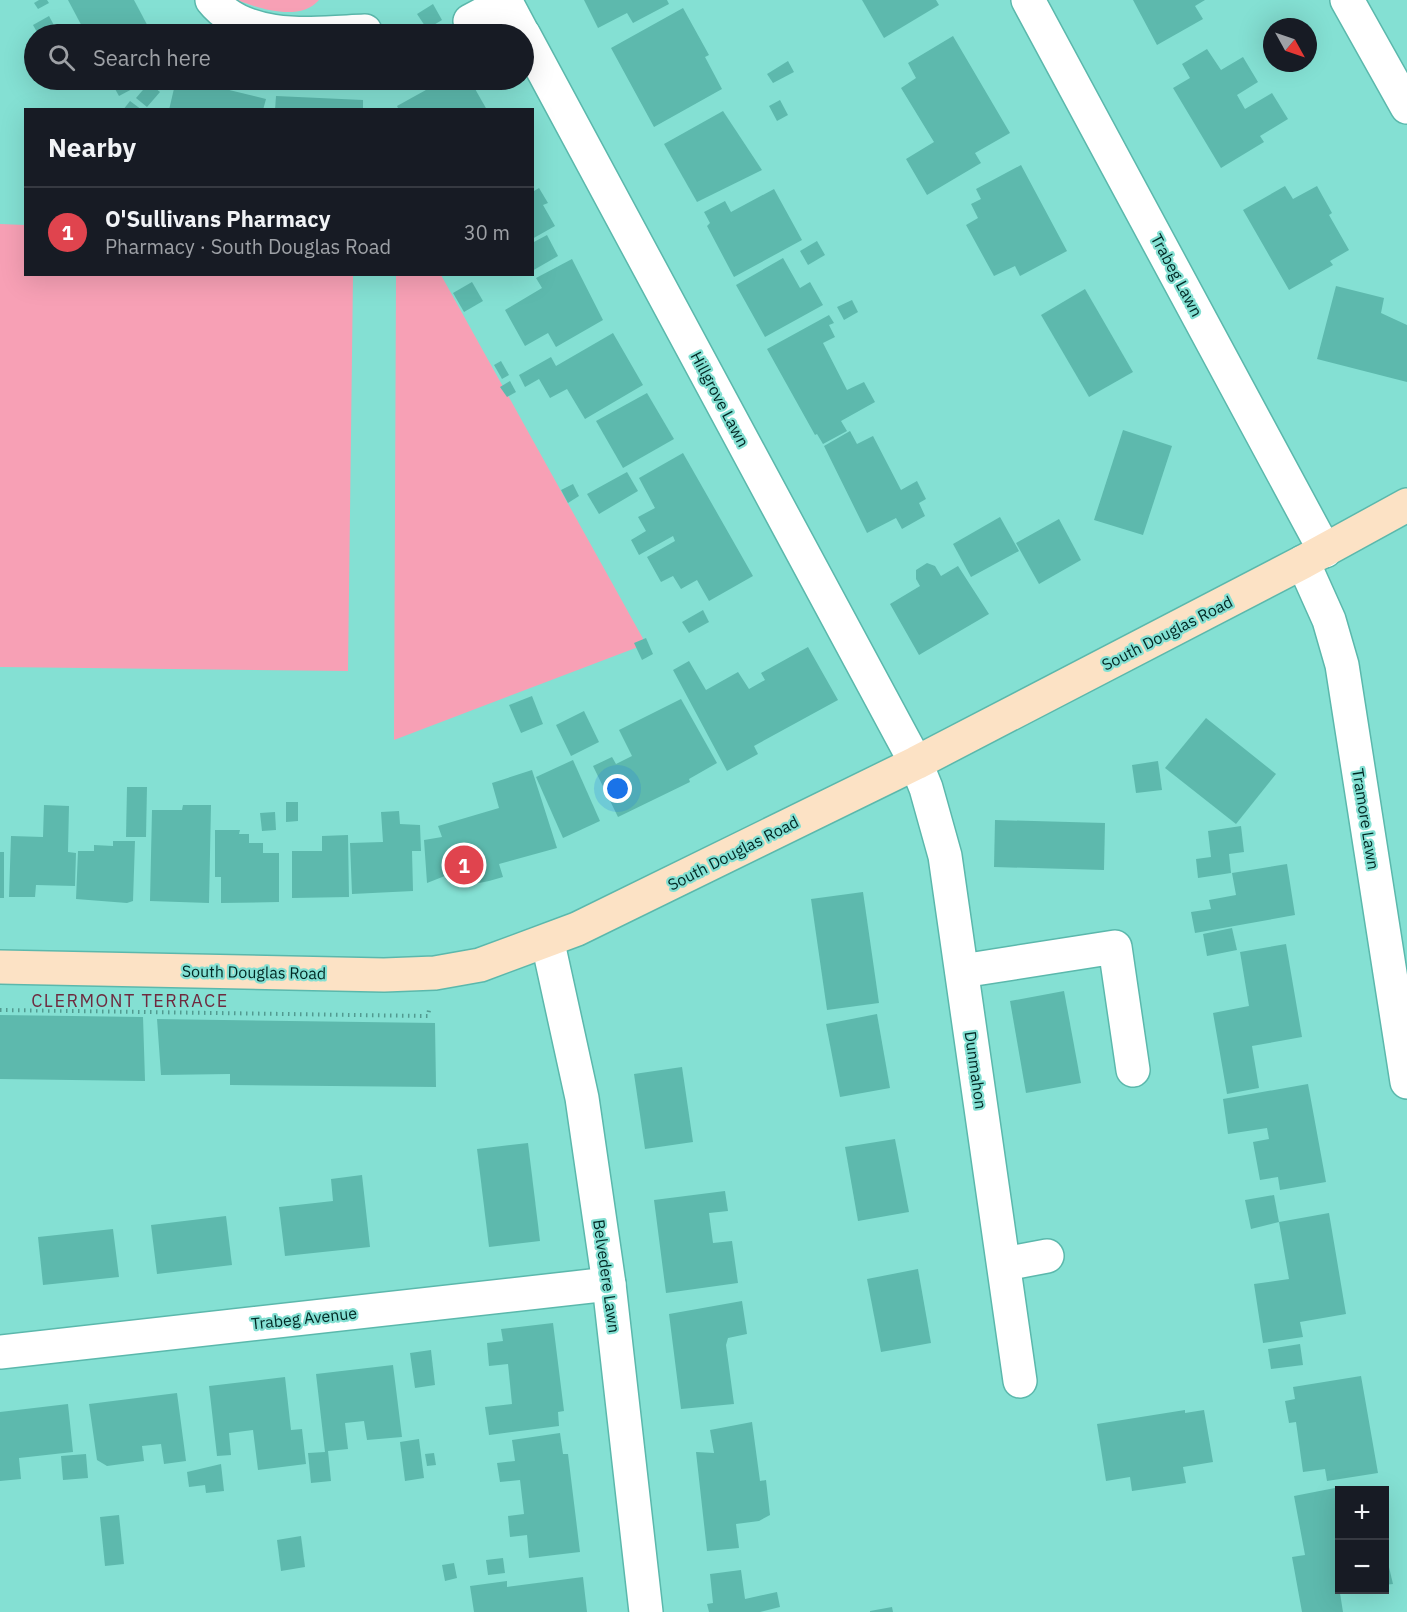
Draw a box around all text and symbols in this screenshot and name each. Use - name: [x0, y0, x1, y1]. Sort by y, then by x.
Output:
- north arrow: [1263, 18, 1317, 72]
- search box: [24, 24, 534, 90]
- icon: search: [45, 41, 78, 74]
- text: Search here: [93, 43, 211, 72]
- text: Nearby: [48, 130, 136, 164]
- text: O'Sullivans Pharmacy: [105, 204, 330, 233]
- text: 1: [62, 219, 74, 246]
- text: 30 m: [464, 219, 510, 246]
- street label: Trabeg Lawn: [1147, 230, 1207, 320]
- text: Pharmacy · South Douglas Road: [105, 233, 391, 260]
- street label: Hillgrove Lawn: [686, 348, 754, 450]
- street label: South Douglas Road: [1098, 591, 1236, 675]
- street label: Tramore Lawn: [1348, 767, 1384, 871]
- your location: [603, 774, 632, 803]
- street label: South Douglas Road: [664, 811, 802, 895]
- pin: 1: [444, 842, 484, 888]
- street label: South Douglas Road: [182, 961, 326, 983]
- district label: CLERMONT TERRACE: [31, 989, 229, 1012]
- street label: Dunmahon: [961, 1030, 991, 1110]
- street label: Belvedere Lawn: [589, 1218, 625, 1334]
- street label: Trabeg Avenue: [250, 1302, 358, 1334]
- map controls: [1335, 1486, 1389, 1594]
- button: +: [1335, 1486, 1389, 1540]
- button: −: [1335, 1540, 1389, 1594]

